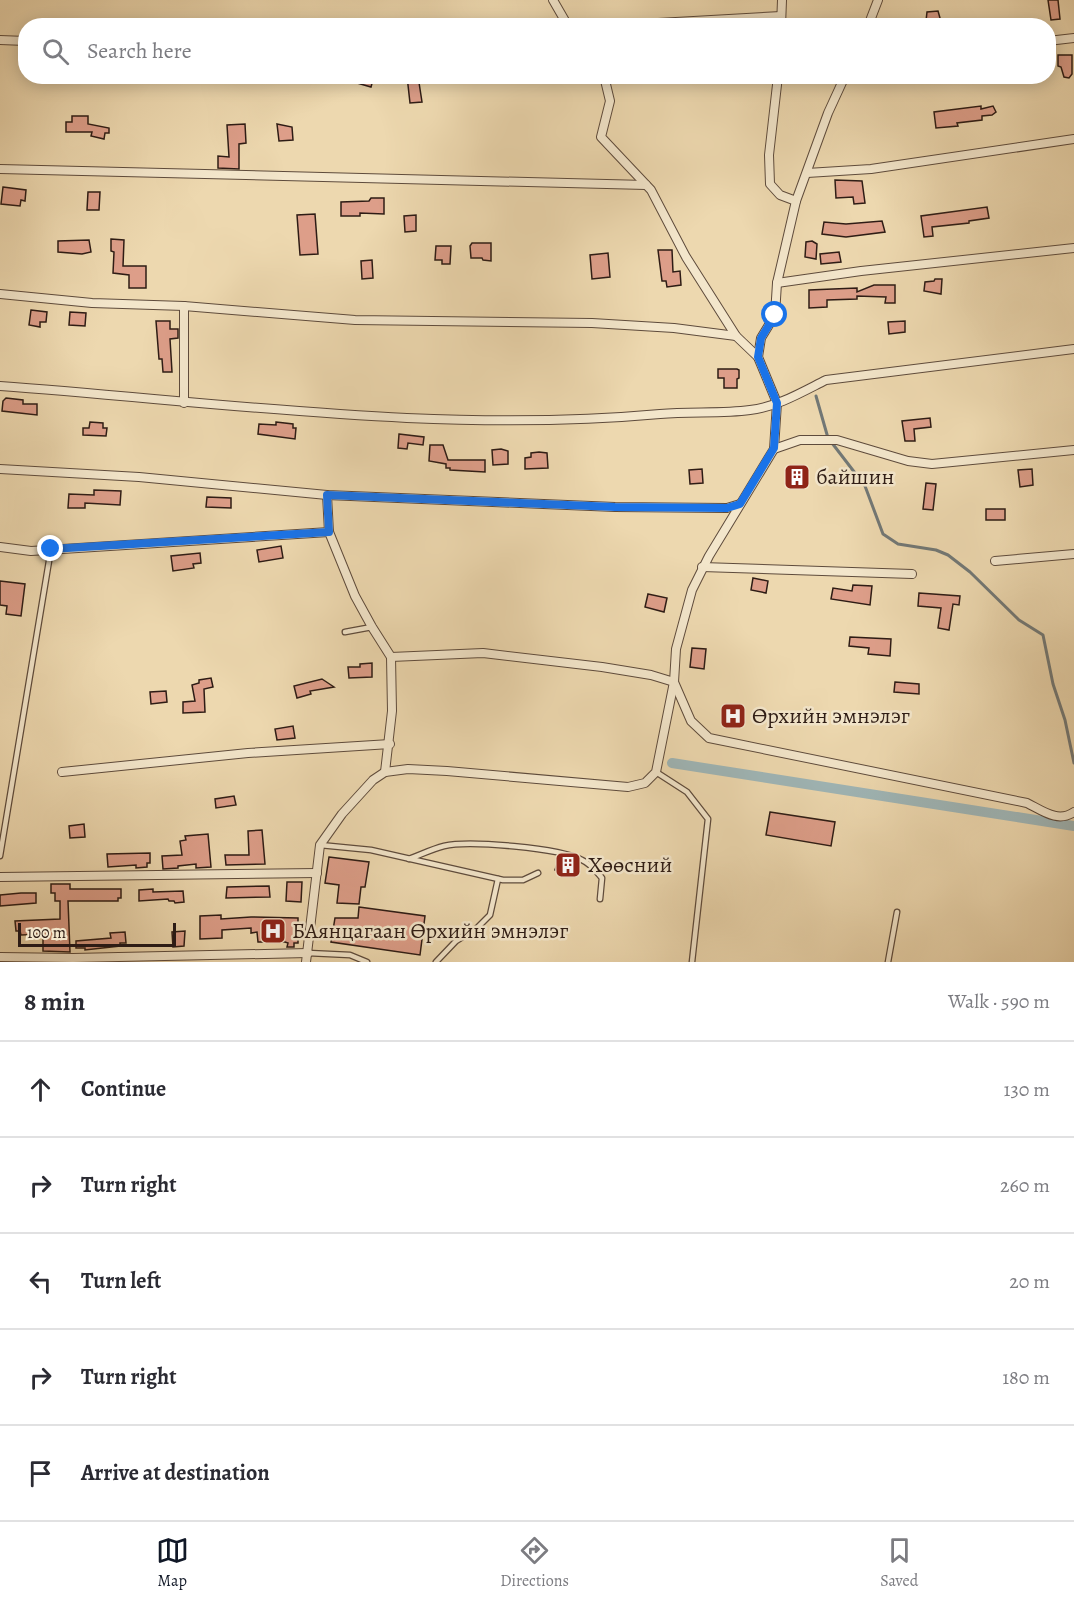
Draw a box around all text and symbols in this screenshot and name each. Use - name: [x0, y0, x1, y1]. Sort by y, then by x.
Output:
- search box: [18, 18, 1056, 84]
- icon: search: [39, 35, 72, 68]
- text: Search here: [87, 36, 192, 66]
- route start: [761, 301, 787, 327]
- building icon: байшин: [782, 462, 812, 492]
- place label: байшин: [816, 462, 894, 492]
- route end: [37, 535, 63, 561]
- hospital icon: Өрхийн эмнэлэг: [718, 701, 748, 731]
- place label: Өрхийн эмнэлэг: [752, 701, 910, 731]
- building icon: Хөөсний: [553, 850, 583, 880]
- place label: Хөөсний: [588, 850, 672, 880]
- hospital icon: БАянцагаан Өрхийн эмнэлэг: [258, 916, 288, 946]
- place label: БАянцагаан Өрхийн эмнэлэг: [292, 916, 568, 946]
- scale bar: [18, 920, 176, 947]
- text: 100 m: [27, 922, 66, 944]
- text: 8 min: [24, 984, 85, 1019]
- text: Walk · 590 m: [948, 988, 1050, 1015]
- icon: ahead: [24, 1073, 57, 1106]
- text: Continue: [81, 1074, 166, 1104]
- text: 130 m: [1004, 1076, 1050, 1103]
- icon: right: [24, 1169, 57, 1202]
- text: Turn right: [81, 1170, 177, 1200]
- text: 260 m: [1000, 1172, 1050, 1199]
- icon: left: [24, 1265, 57, 1298]
- text: Turn left: [81, 1266, 161, 1296]
- text: 20 m: [1009, 1268, 1050, 1295]
- icon: right: [24, 1361, 57, 1394]
- text: Turn right: [81, 1362, 177, 1392]
- text: 180 m: [1002, 1364, 1050, 1391]
- icon: arrive: [24, 1457, 57, 1490]
- text: Arrive at destination: [81, 1458, 270, 1488]
- tab: Map: [156, 1534, 189, 1592]
- tab: Directions: [500, 1534, 569, 1592]
- tab: Saved: [880, 1534, 918, 1592]

